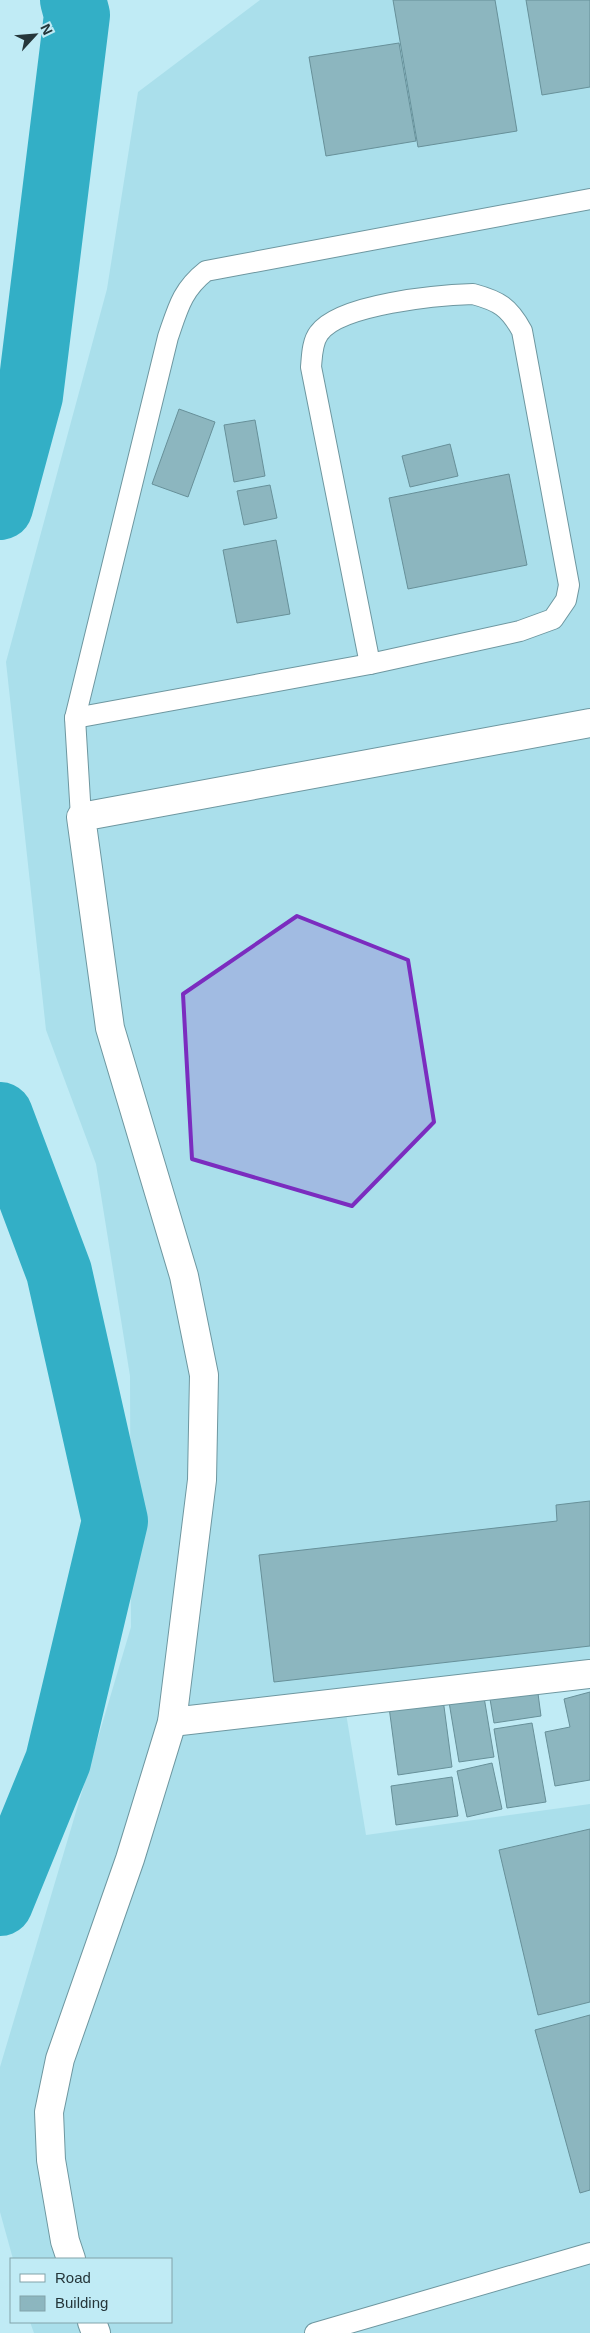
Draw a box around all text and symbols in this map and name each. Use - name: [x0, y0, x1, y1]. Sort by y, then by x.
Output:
- north arrow: [10, 10, 60, 60]
- text: N: [37, 21, 56, 37]
- legend: [10, 2258, 172, 2323]
- text: Road: [55, 2269, 91, 2286]
- text: Building: [55, 2294, 108, 2311]

